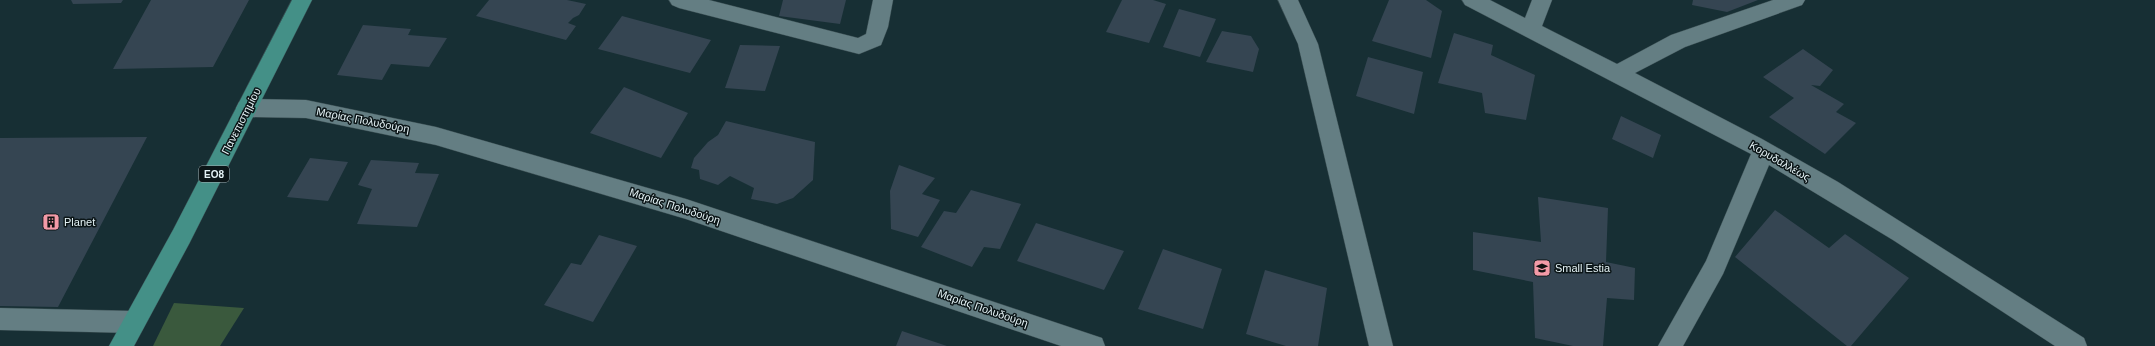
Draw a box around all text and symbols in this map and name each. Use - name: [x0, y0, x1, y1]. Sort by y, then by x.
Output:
- street label: Πανεπιστημίου: [219, 86, 263, 156]
- street label: Μαρίας Πολυδούρη: [315, 105, 411, 135]
- street label: Κορυδαλλέως: [1748, 139, 1812, 183]
- road number: ΕΟ8: [199, 166, 229, 182]
- street label: Μαρίας Πολυδούρη: [628, 186, 722, 226]
- building icon: Planet: [41, 212, 61, 232]
- place label: Planet: [64, 216, 95, 228]
- school or university icon: Small Estia: [1532, 258, 1552, 278]
- place label: Small Estia: [1555, 262, 1611, 274]
- street label: Μαρίας Πολυδούρη: [936, 287, 1030, 329]

